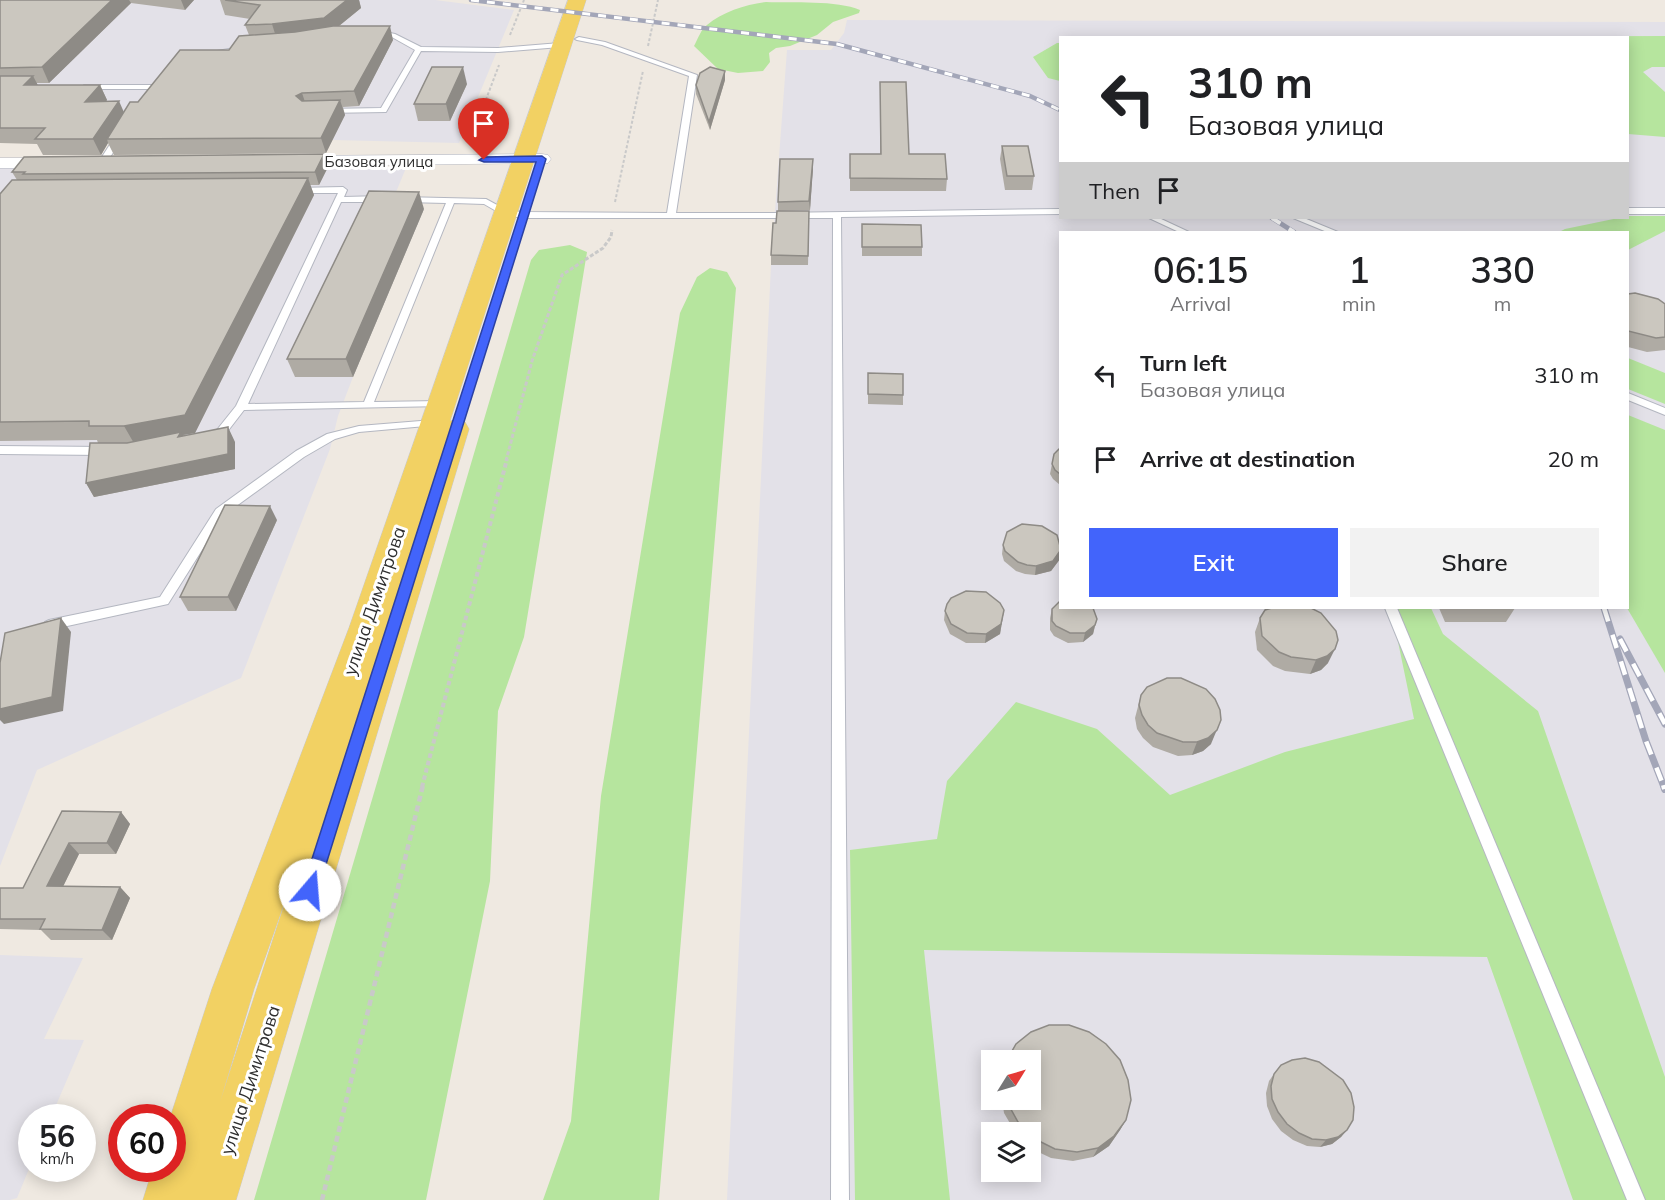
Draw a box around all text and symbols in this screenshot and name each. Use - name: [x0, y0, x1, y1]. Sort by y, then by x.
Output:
- text: 310 m: [1188, 56, 1313, 109]
- icon: left: [1089, 60, 1167, 138]
- pin: [458, 98, 509, 160]
- icon: arrive: [467, 107, 500, 140]
- text: Базовая улица: [1188, 108, 1384, 142]
- street label: Базовая улица: [324, 152, 434, 171]
- icon: arrive: [1152, 174, 1185, 207]
- text: Then: [1089, 177, 1140, 205]
- text: 06:15: [1153, 247, 1248, 292]
- text: 1: [1348, 247, 1370, 292]
- text: 330: [1470, 247, 1535, 292]
- text: Arrival: [1170, 291, 1231, 316]
- text: min: [1342, 291, 1376, 316]
- text: m: [1494, 291, 1511, 316]
- text: Turn left: [1140, 349, 1227, 377]
- icon: left: [1089, 359, 1122, 392]
- text: 310 m: [1534, 361, 1599, 389]
- text: Базовая улица: [1140, 377, 1285, 402]
- icon: arrive: [1089, 443, 1122, 476]
- text: Arrive at destination: [1140, 445, 1355, 473]
- text: 20 m: [1548, 445, 1599, 473]
- street label: улица Димитрова: [338, 524, 410, 678]
- button: Exit: [1089, 528, 1338, 597]
- button: Share: [1350, 528, 1599, 597]
- position arrow: [278, 858, 342, 922]
- street label: улица Димитрова: [215, 1002, 285, 1158]
- north arrow: [981, 1050, 1041, 1110]
- map controls: [981, 1050, 1041, 1182]
- speed limit sign: 60: [108, 1104, 186, 1182]
- text: 56: [39, 1117, 75, 1155]
- button: layers: [981, 1122, 1041, 1182]
- text: km/h: [40, 1149, 74, 1168]

